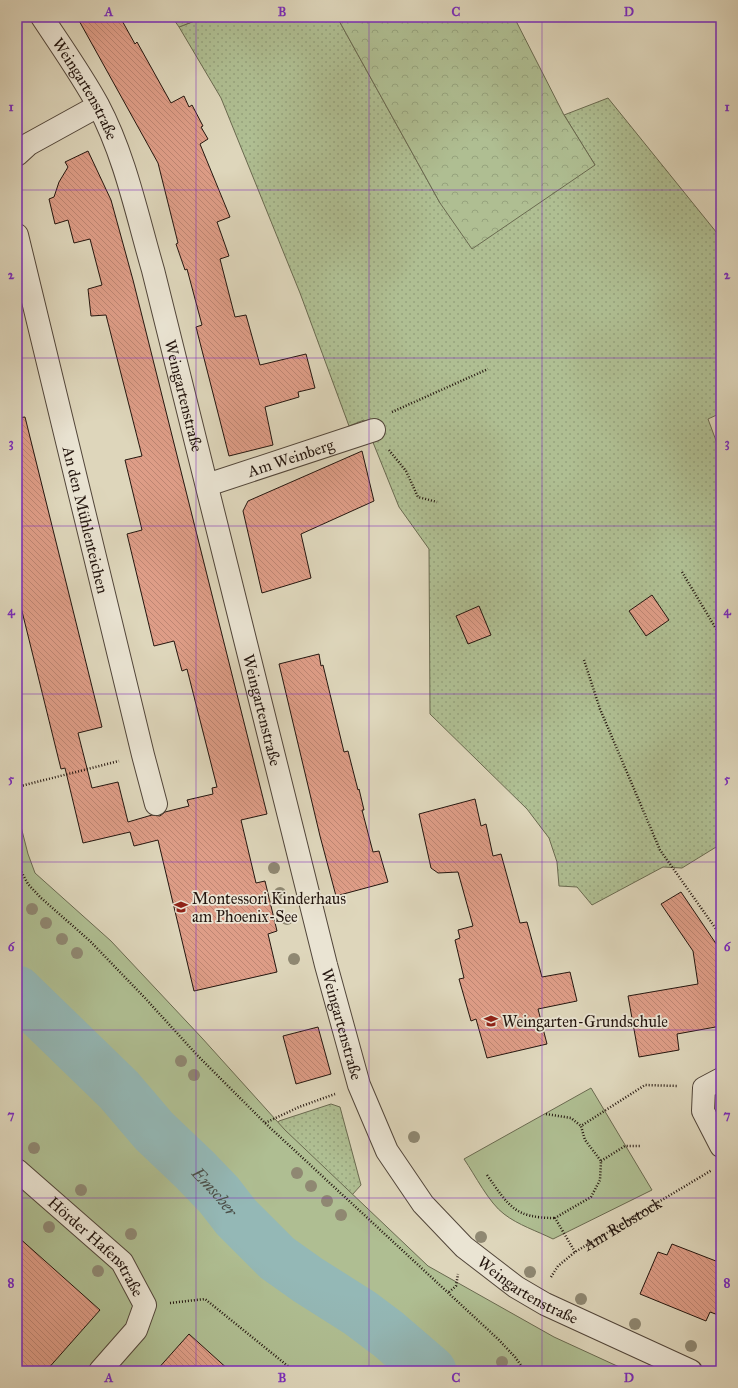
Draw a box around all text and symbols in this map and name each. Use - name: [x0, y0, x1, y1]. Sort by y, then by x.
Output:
- text: A: [104, 4, 114, 20]
- text: B: [278, 4, 287, 20]
- text: C: [452, 4, 461, 20]
- text: D: [624, 4, 634, 20]
- street label: Weingartenstraße: [48, 34, 122, 143]
- text: 1: [8, 99, 14, 115]
- text: 1: [724, 99, 730, 115]
- text: 2: [8, 267, 15, 283]
- text: 2: [724, 267, 731, 283]
- street label: Weingartenstraße: [161, 338, 207, 454]
- text: 3: [8, 435, 14, 451]
- street label: Am Weinberg: [244, 435, 337, 481]
- text: 3: [724, 435, 730, 451]
- street label: An den Mühlenteichen: [58, 443, 113, 596]
- text: 4: [7, 603, 15, 619]
- text: 4: [723, 603, 731, 619]
- street label: Weingartenstraße: [239, 652, 285, 768]
- text: 5: [8, 771, 15, 787]
- text: 5: [724, 771, 731, 787]
- place label: Montessori Kinderhaus am Phoenix-See: [192, 889, 346, 926]
- school or university icon: Montessori Kinderhaus am Phoenix-See: [173, 899, 189, 915]
- text: 6: [8, 939, 16, 955]
- text: 6: [724, 939, 732, 955]
- street label: Weingartenstraße: [317, 966, 366, 1082]
- place label: Weingarten-Grundschule: [502, 1012, 668, 1032]
- school or university icon: Weingarten-Grundschule: [483, 1013, 499, 1029]
- text: 7: [8, 1107, 15, 1123]
- text: 7: [724, 1107, 731, 1123]
- water label: Emscher: [186, 1162, 242, 1222]
- street label: Hörder Hafenstraße: [44, 1193, 148, 1300]
- street label: Am Rebstock: [579, 1193, 665, 1255]
- street label: Weingartenstraße: [474, 1252, 582, 1328]
- text: 8: [8, 1275, 15, 1291]
- text: 8: [724, 1275, 731, 1291]
- text: A: [104, 1370, 114, 1386]
- text: B: [278, 1370, 287, 1386]
- text: C: [452, 1370, 461, 1386]
- text: D: [624, 1370, 634, 1386]

